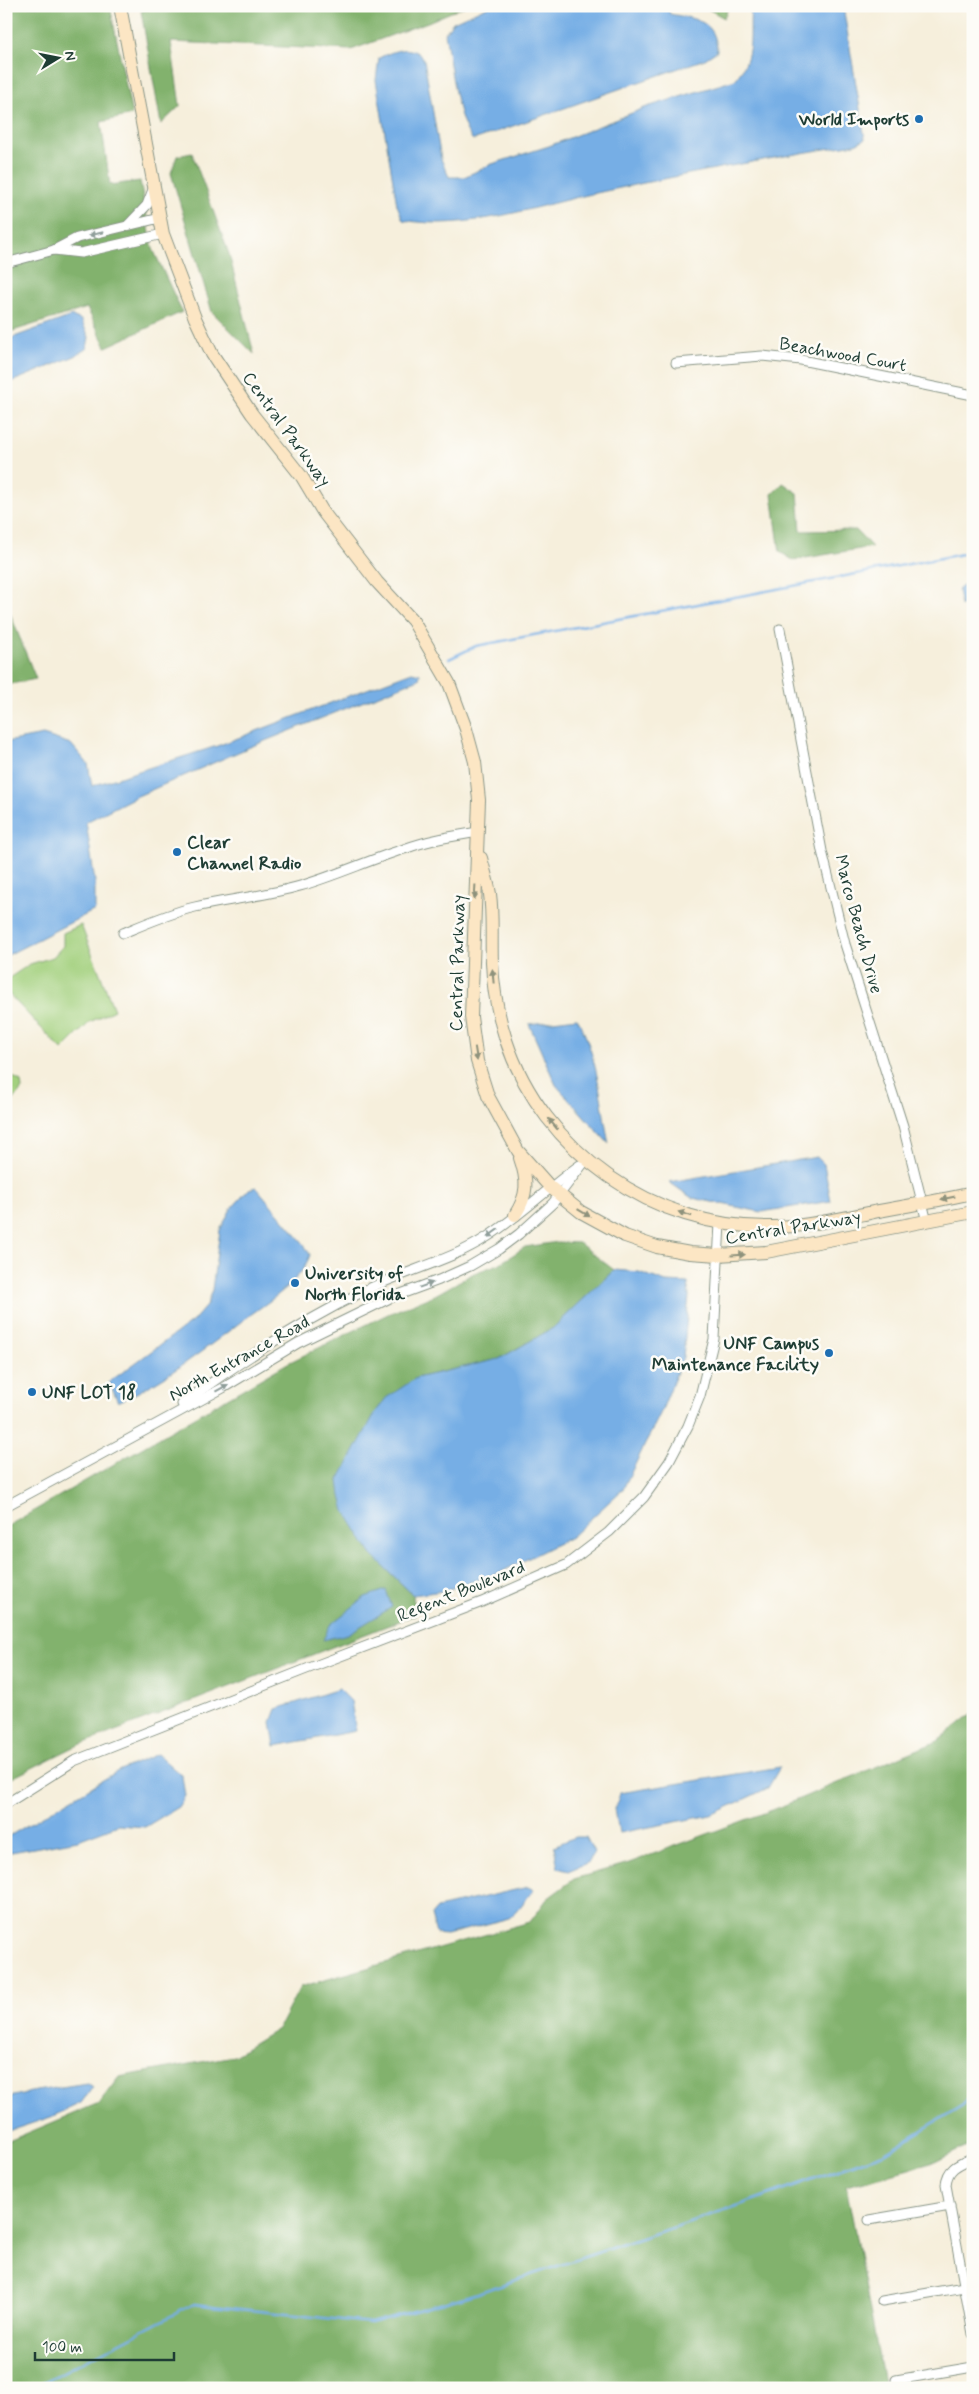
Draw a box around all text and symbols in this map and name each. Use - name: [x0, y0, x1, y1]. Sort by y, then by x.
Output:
- north arrow: [32, 32, 82, 82]
- text: N: [60, 50, 79, 62]
- place label: World Imports: [798, 108, 909, 132]
- marker: World Imports: [913, 113, 925, 125]
- one-way arrow: [88, 230, 103, 238]
- street label: Beachwood Court: [777, 332, 909, 378]
- street label: Central Parkway: [236, 367, 336, 492]
- place label: Clear Channel Radio: [187, 831, 301, 876]
- marker: Clear Channel Radio: [171, 846, 183, 858]
- street label: Marco Beach Drive: [828, 852, 888, 996]
- one-way arrow: [471, 884, 479, 900]
- street label: Central Parkway: [445, 894, 471, 1032]
- one-way arrow: [489, 968, 497, 984]
- one-way arrow: [473, 1046, 481, 1062]
- one-way arrow: [547, 1118, 558, 1131]
- one-way arrow: [939, 1195, 955, 1203]
- street label: Central Parkway: [724, 1205, 863, 1251]
- one-way arrow: [577, 1208, 590, 1218]
- one-way arrow: [677, 1210, 692, 1218]
- one-way arrow: [486, 1228, 499, 1238]
- one-way arrow: [730, 1250, 746, 1258]
- place label: University of North Florida: [305, 1262, 406, 1307]
- marker: University of North Florida: [289, 1277, 301, 1289]
- one-way arrow: [419, 1281, 434, 1289]
- street label: North Entrance Road: [165, 1310, 314, 1408]
- place label: UNF Campus Maintenance Facility: [652, 1332, 819, 1377]
- marker: UNF Campus Maintenance Facility: [823, 1347, 835, 1359]
- place label: UNF LOT 18: [42, 1381, 136, 1405]
- one-way arrow: [215, 1384, 230, 1392]
- marker: UNF LOT 18: [26, 1386, 38, 1398]
- street label: Regent Boulevard: [394, 1555, 530, 1630]
- scale bar: [35, 2329, 174, 2361]
- text: 100 m: [42, 2338, 82, 2358]

